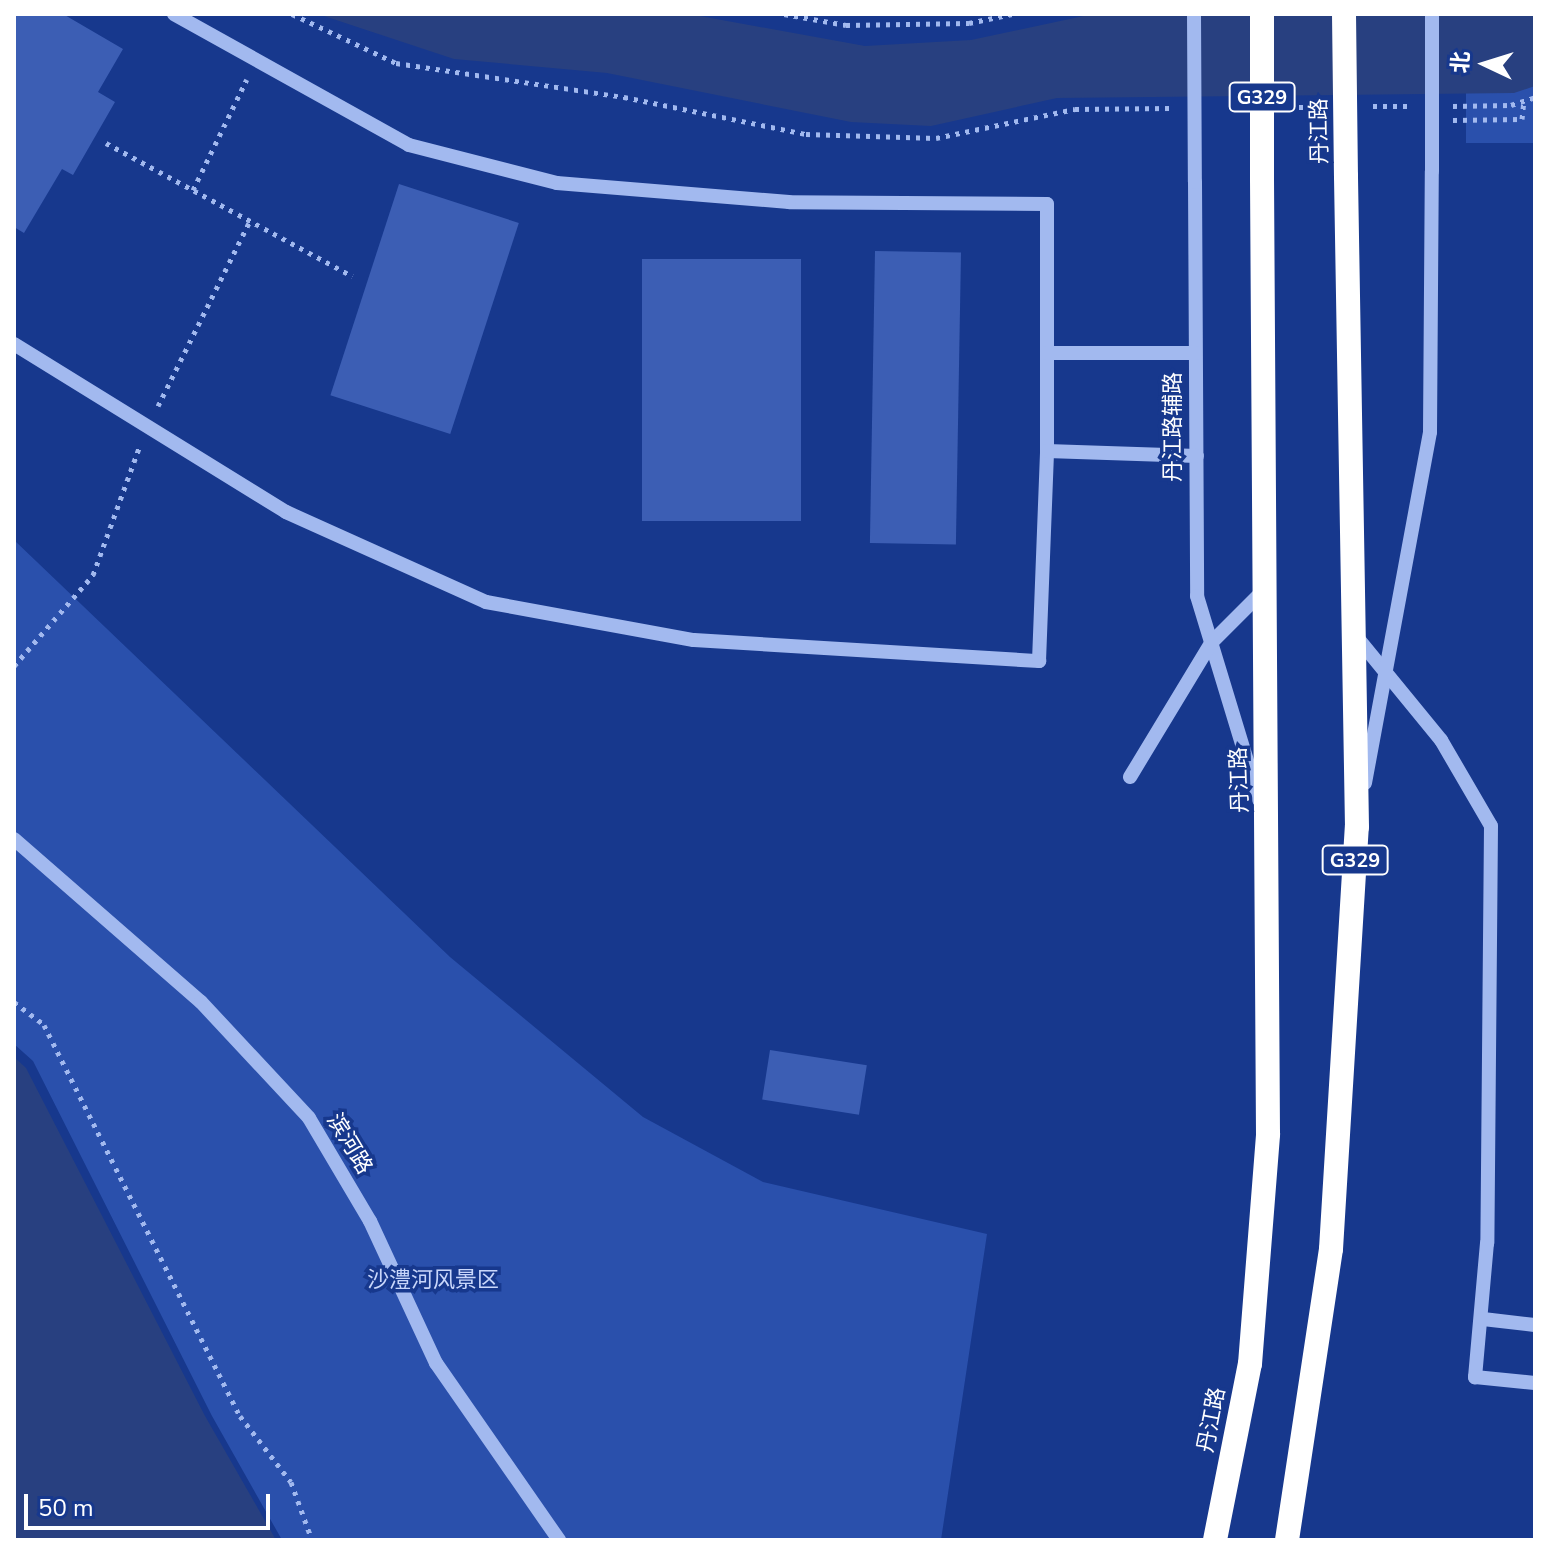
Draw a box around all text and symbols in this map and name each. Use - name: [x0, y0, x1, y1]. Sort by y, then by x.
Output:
- north arrow: [1445, 24, 1525, 104]
- text: 北: [1445, 50, 1477, 74]
- road number: G329: [1228, 81, 1296, 113]
- street label: 丹江路: [1306, 98, 1334, 164]
- street label: 丹江路辅路: [1161, 372, 1187, 482]
- street label: 丹江路: [1226, 747, 1254, 813]
- road number: G329: [1321, 844, 1389, 876]
- street label: 滨河路: [321, 1109, 377, 1179]
- park label: 沙澧河风景区: [367, 1268, 499, 1294]
- street label: 丹江路: [1193, 1385, 1231, 1455]
- scale bar: [28, 1478, 274, 1528]
- text: 50 m: [38, 1492, 94, 1524]

